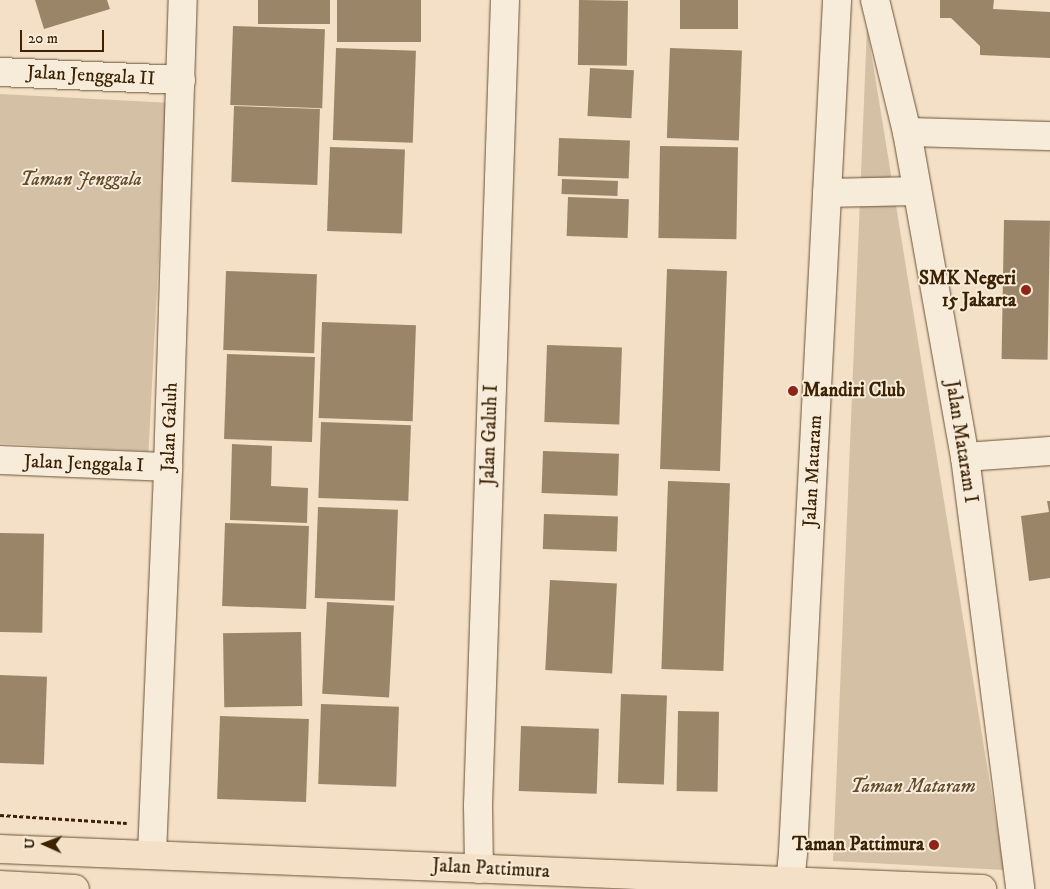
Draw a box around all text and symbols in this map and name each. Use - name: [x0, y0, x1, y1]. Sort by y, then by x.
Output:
- scale bar: [22, 20, 106, 52]
- text: 20 m: [28, 29, 58, 48]
- street label: Jalan Jenggala II: [26, 61, 156, 91]
- park label: Taman Jenggala: [20, 169, 142, 191]
- place label: SMK Negeri 15 Jakarta: [919, 268, 1016, 312]
- marker: SMK Negeri 15 Jakarta: [1020, 284, 1032, 296]
- street label: Jalan Mataram I: [940, 379, 982, 505]
- place label: Mandiri Club: [803, 380, 905, 402]
- street label: Jalan Galuh: [157, 382, 183, 472]
- street label: Jalan Galuh I: [477, 384, 503, 486]
- marker: Mandiri Club: [787, 385, 799, 397]
- street label: Jalan Mataram: [799, 414, 827, 528]
- street label: Jalan Jenggala I: [23, 451, 145, 477]
- park label: Taman Mataram: [850, 776, 976, 798]
- north arrow: [20, 819, 70, 869]
- place label: Taman Pattimura: [792, 834, 924, 856]
- text: U: [21, 838, 39, 849]
- marker: Taman Pattimura: [928, 839, 940, 851]
- street label: Jalan Pattimura: [432, 855, 550, 883]

